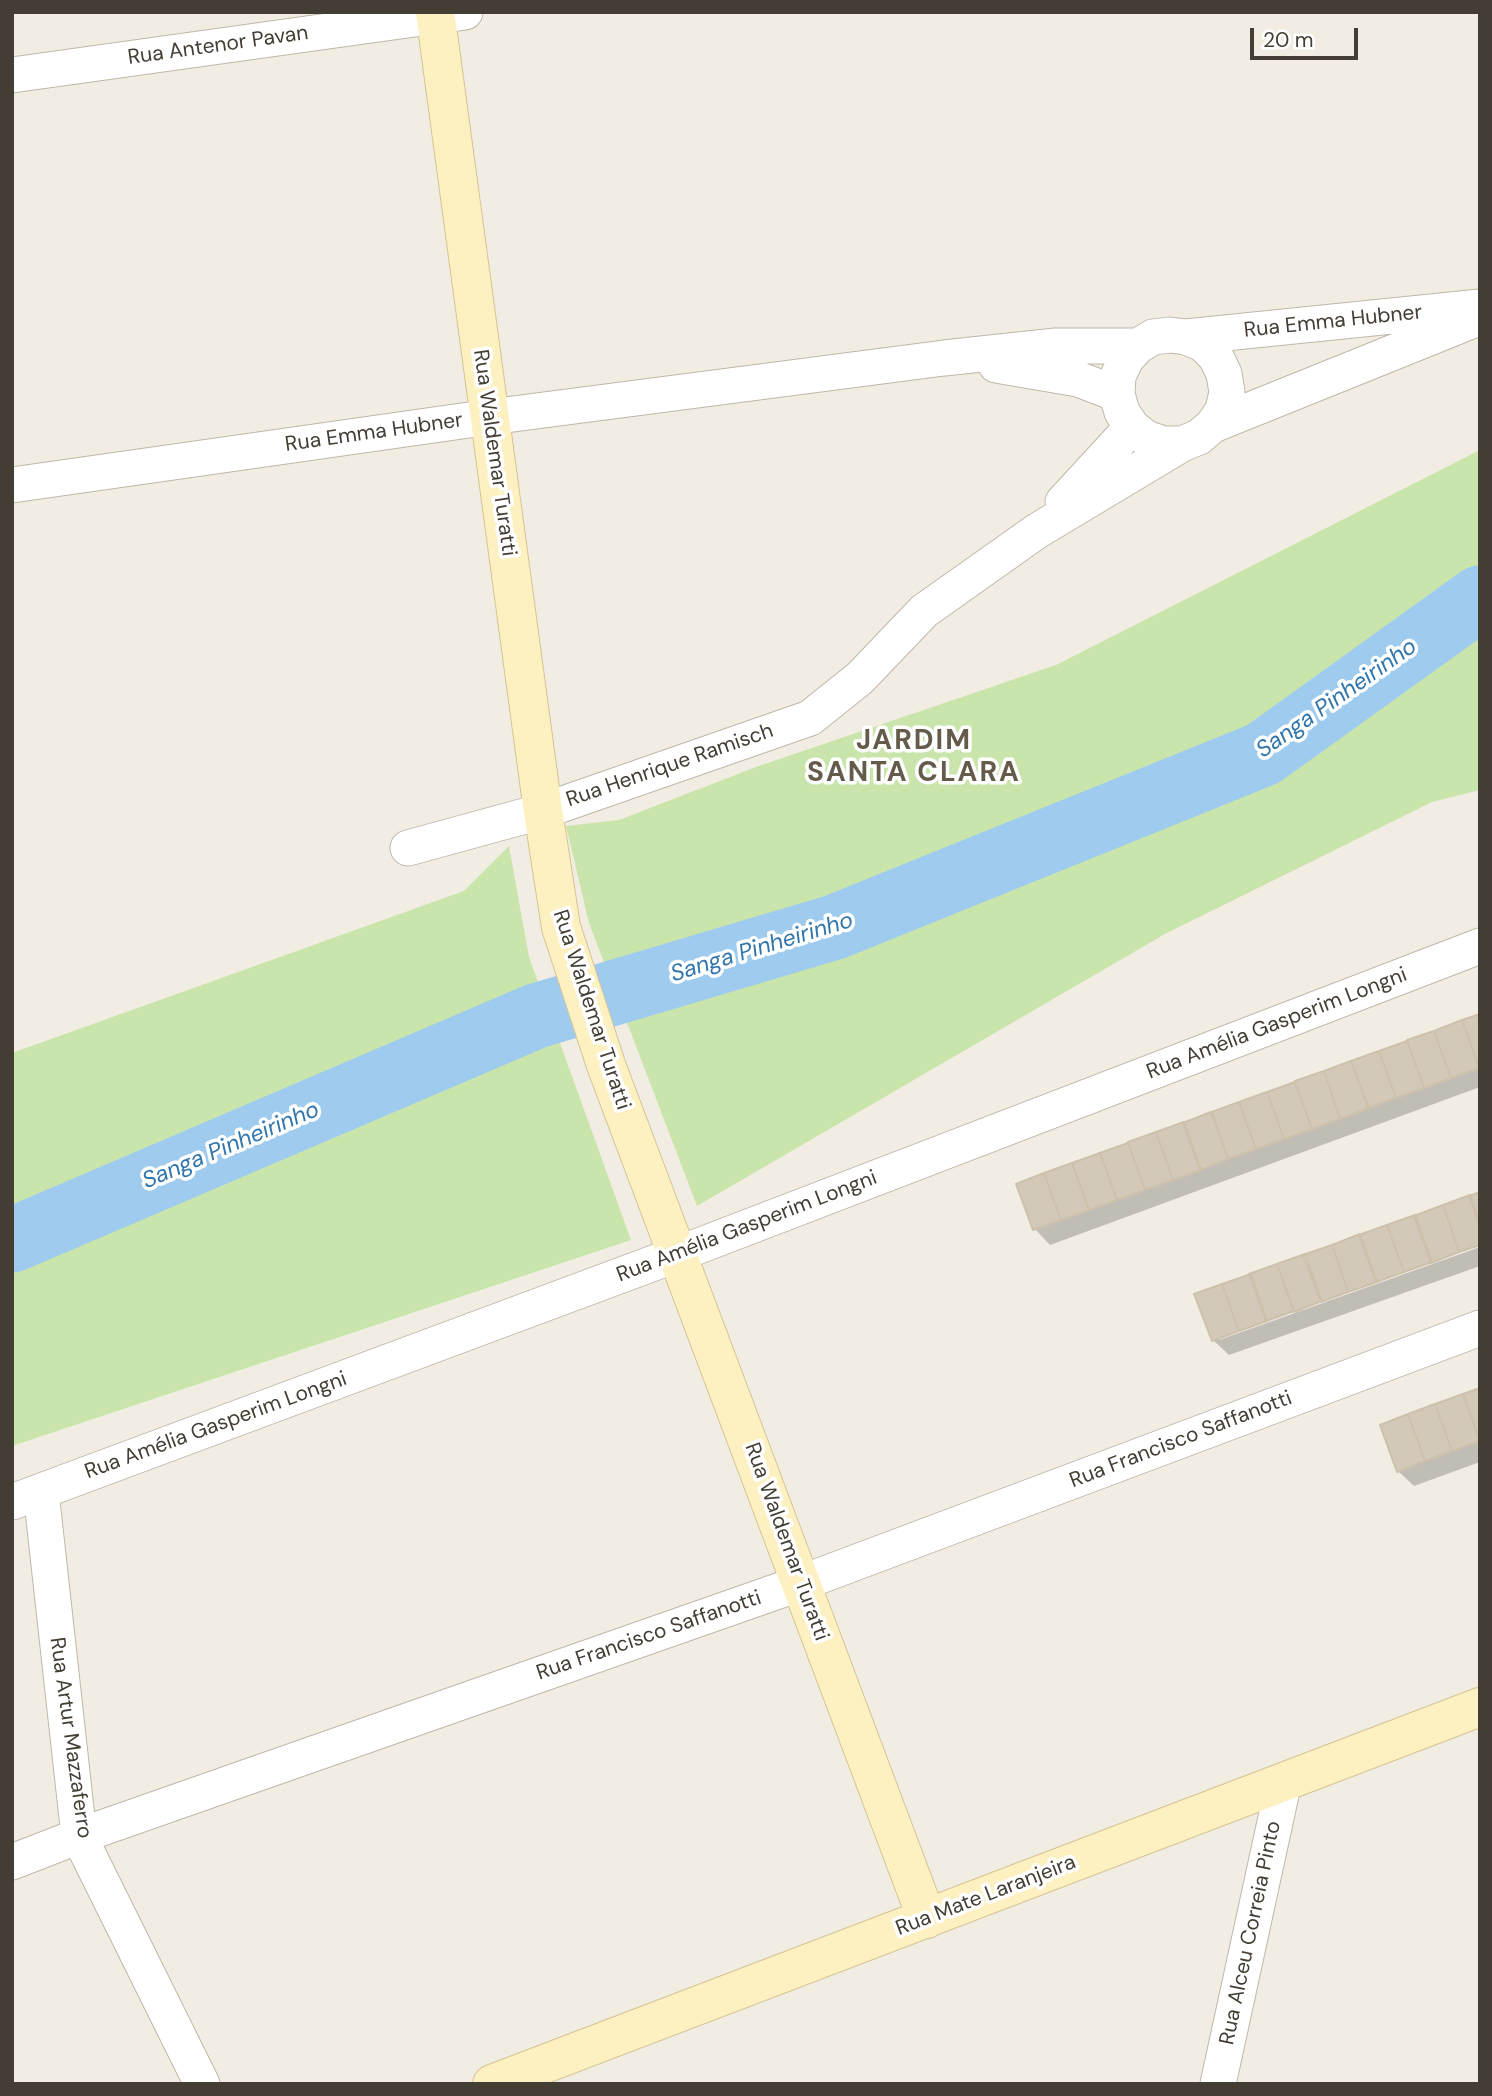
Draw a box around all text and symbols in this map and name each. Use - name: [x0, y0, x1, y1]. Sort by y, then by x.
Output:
- scale bar: [1254, 14, 1362, 58]
- street label: Rua Antenor Pavan: [126, 21, 310, 71]
- text: 20 m: [1263, 26, 1314, 54]
- street label: Rua Emma Hubner: [1243, 300, 1423, 344]
- street label: Rua Waldemar Turatti: [467, 348, 521, 558]
- street label: Rua Emma Hubner: [284, 408, 464, 458]
- water label: Sanga Pinheirinho: [1251, 633, 1423, 765]
- street label: Rua Henrique Ramisch: [563, 719, 777, 813]
- district label: JARDIM SANTA CLARA: [808, 725, 1020, 791]
- street label: Rua Waldemar Turatti: [547, 907, 635, 1113]
- water label: Sanga Pinheirinho: [667, 907, 857, 989]
- street label: Rua Amélia Gasperim Longni: [1143, 963, 1411, 1085]
- water label: Sanga Pinheirinho: [138, 1096, 324, 1196]
- street label: Rua Amélia Gasperim Longni: [613, 1166, 881, 1288]
- street label: Rua Amélia Gasperim Longni: [82, 1367, 350, 1485]
- street label: Rua Francisco Saffanotti: [1066, 1386, 1296, 1494]
- street label: Rua Waldemar Turatti: [738, 1440, 834, 1644]
- street label: Rua Francisco Saffanotti: [533, 1586, 765, 1686]
- street label: Rua Artur Mazzaferro: [43, 1636, 97, 1840]
- street label: Rua Alceu Correia Pinto: [1215, 1819, 1287, 2047]
- street label: Rua Mate Laranjeira: [892, 1850, 1080, 1942]

